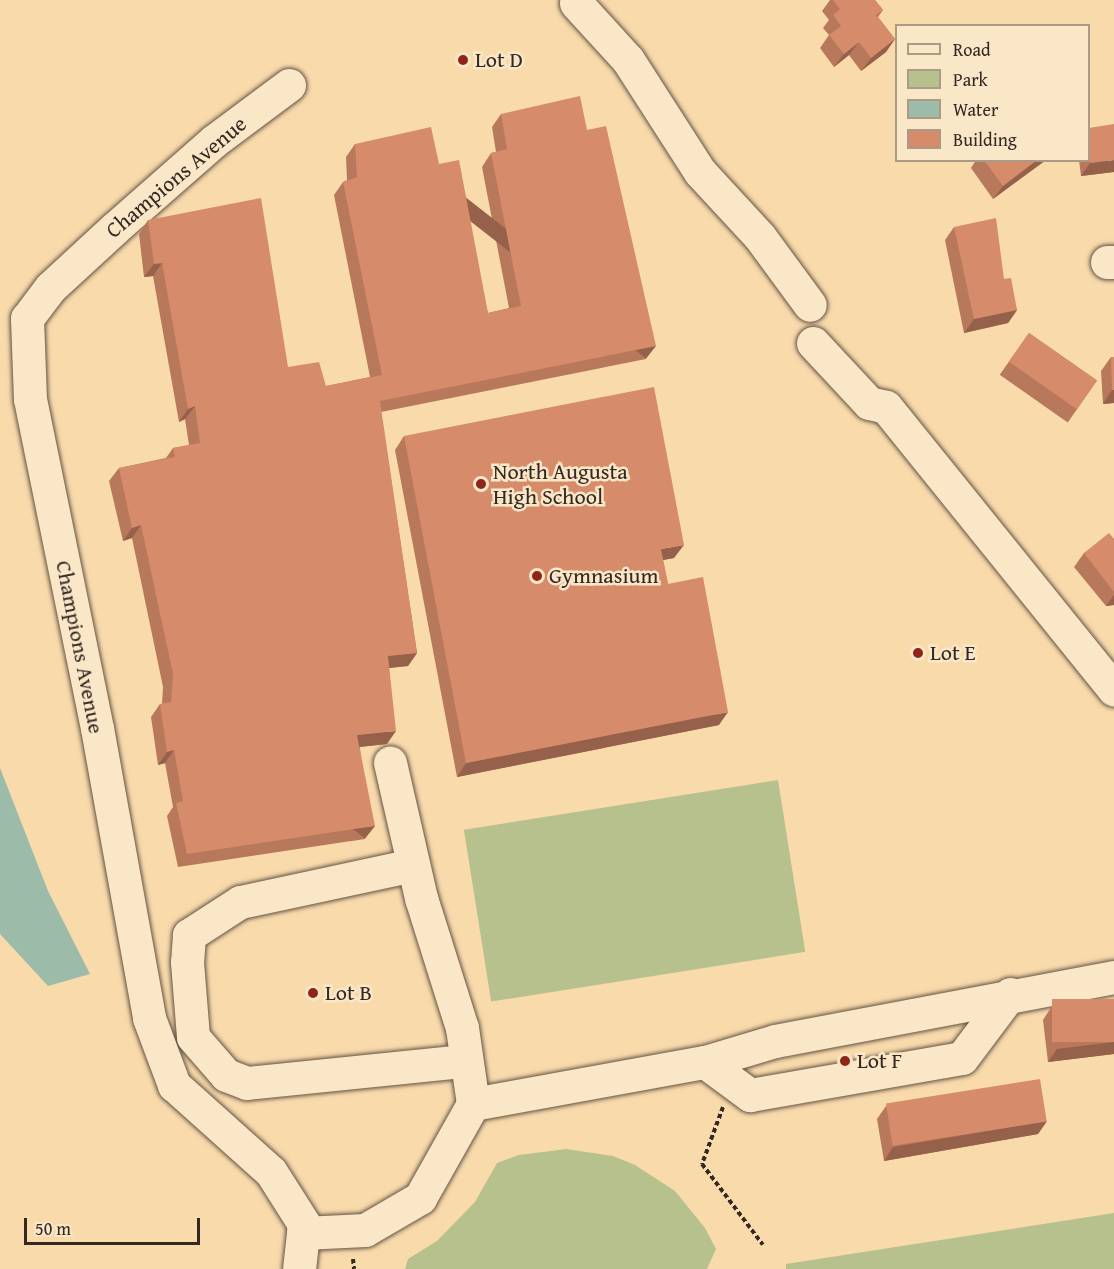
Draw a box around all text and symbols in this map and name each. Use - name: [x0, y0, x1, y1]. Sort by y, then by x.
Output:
- legend: [895, 24, 1090, 162]
- text: Road: [953, 36, 991, 63]
- place label: Lot D: [475, 47, 523, 73]
- marker: Lot D: [456, 53, 470, 67]
- text: Park: [953, 66, 988, 93]
- text: Water: [953, 96, 998, 123]
- street label: Champions Avenue: [100, 110, 252, 244]
- text: Building: [953, 126, 1017, 153]
- place label: North Augusta High School: [493, 458, 628, 510]
- marker: North Augusta High School: [474, 477, 488, 491]
- street label: Champions Avenue: [50, 558, 110, 736]
- place label: Gymnasium: [549, 563, 658, 589]
- marker: Gymnasium: [530, 569, 544, 583]
- place label: Lot E: [930, 640, 976, 666]
- marker: Lot E: [911, 646, 925, 660]
- place label: Lot B: [325, 980, 372, 1006]
- marker: Lot B: [306, 986, 320, 1000]
- place label: Lot F: [857, 1048, 902, 1074]
- marker: Lot F: [838, 1054, 852, 1068]
- scale bar: [27, 1206, 202, 1244]
- text: 50 m: [35, 1215, 71, 1242]

